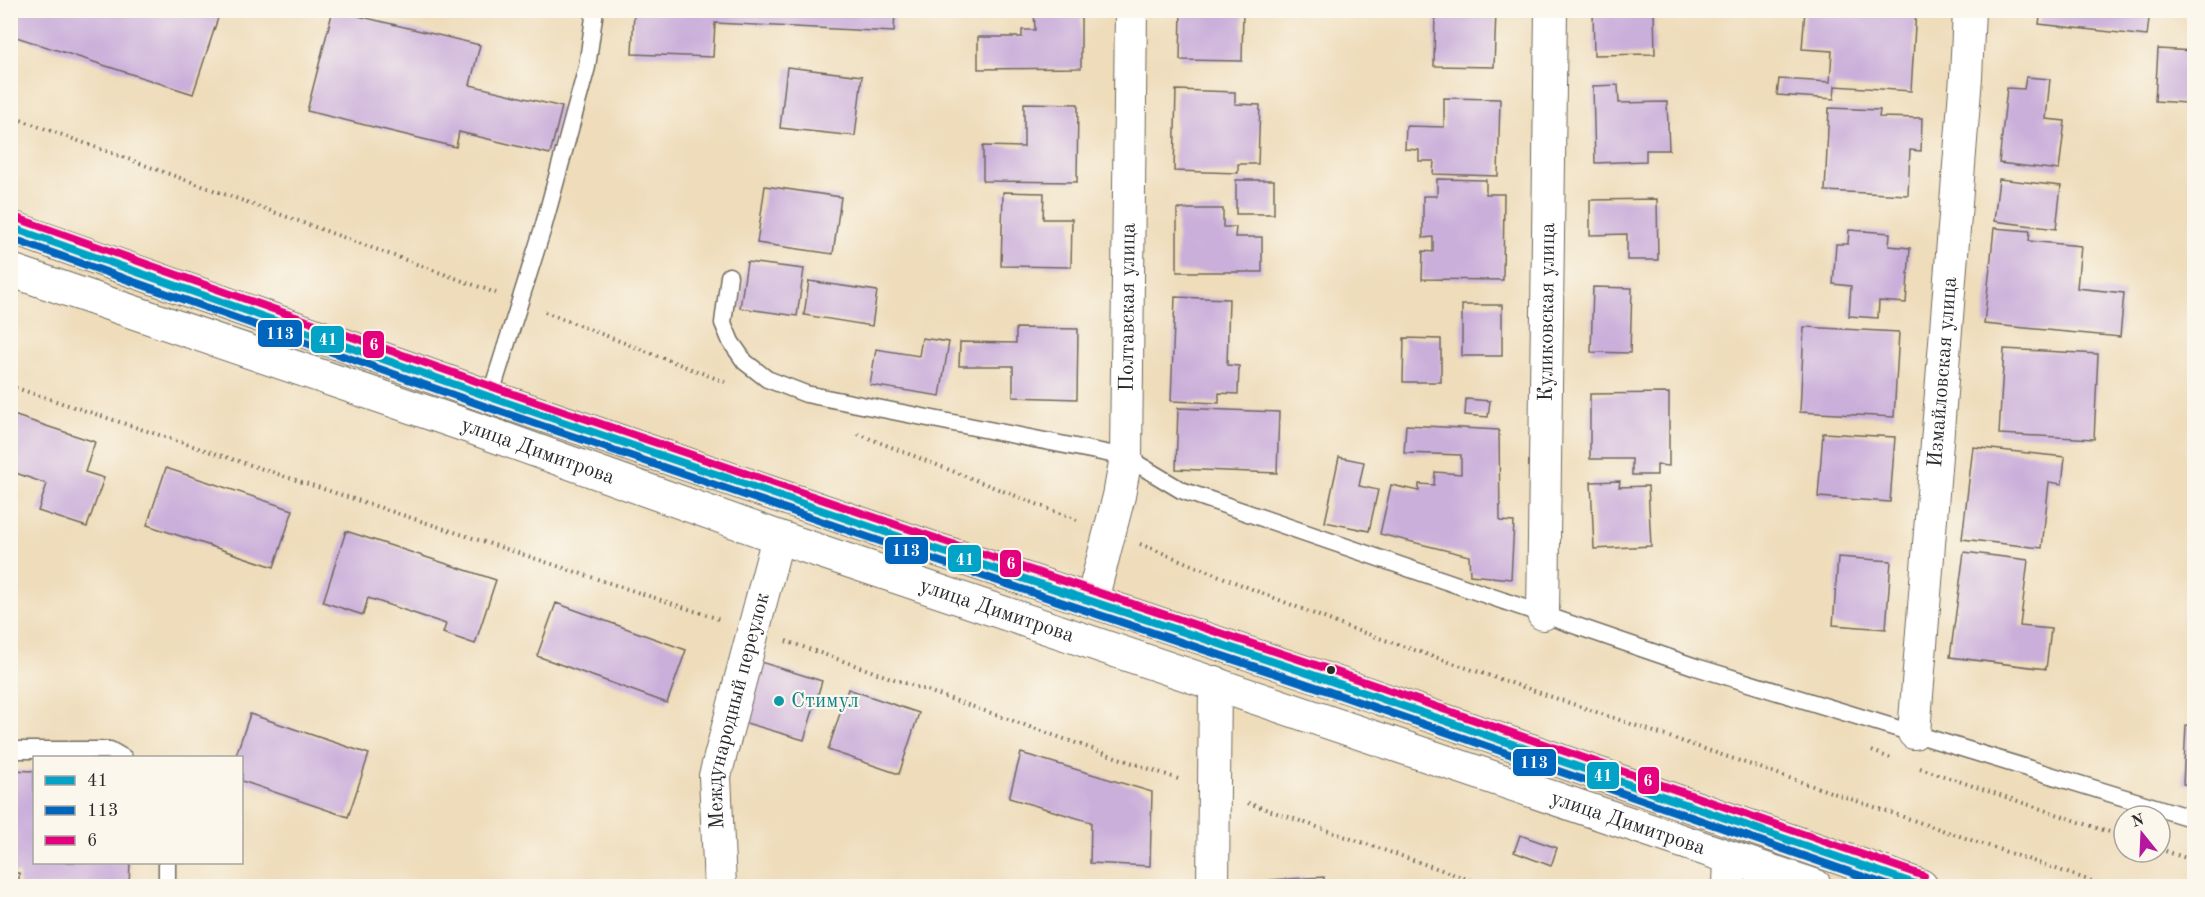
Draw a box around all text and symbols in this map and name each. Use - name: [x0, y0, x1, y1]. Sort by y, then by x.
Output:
- street label: Куликовская улица: [1535, 222, 1559, 402]
- street label: Полтавская улица: [1116, 223, 1139, 392]
- street label: Измайловская улица: [1925, 276, 1961, 468]
- line badge: 113: [257, 319, 303, 348]
- line badge: 41: [310, 325, 345, 354]
- text: 113: [266, 327, 294, 343]
- line badge: 6: [362, 330, 385, 359]
- text: 41: [319, 333, 337, 349]
- text: 6: [369, 338, 379, 354]
- street label: улица Димитрова: [458, 414, 617, 488]
- line badge: 113: [884, 536, 929, 565]
- text: 113: [892, 544, 920, 560]
- line badge: 41: [947, 544, 982, 573]
- line badge: 6: [999, 549, 1022, 578]
- text: 41: [956, 553, 974, 569]
- text: 6: [1006, 557, 1016, 573]
- street label: улица Димитрова: [917, 575, 1077, 646]
- street label: Международный переулок: [705, 590, 773, 830]
- unlabelled marker: [1325, 664, 1337, 676]
- place label: Стимул: [791, 691, 859, 712]
- marker: Стимул: [772, 694, 786, 708]
- line badge: 113: [1512, 748, 1557, 777]
- legend: [33, 756, 243, 864]
- text: 113: [1520, 756, 1548, 772]
- line badge: 41: [1586, 761, 1620, 790]
- line badge: 6: [1637, 766, 1660, 795]
- text: 41: [1594, 769, 1612, 785]
- text: 41: [87, 772, 108, 790]
- text: 6: [1643, 774, 1653, 790]
- street label: улица Димитрова: [1548, 787, 1708, 859]
- text: 113: [87, 802, 118, 820]
- north arrow: [2112, 804, 2172, 864]
- text: N: [2130, 812, 2147, 831]
- text: 6: [87, 832, 97, 850]

